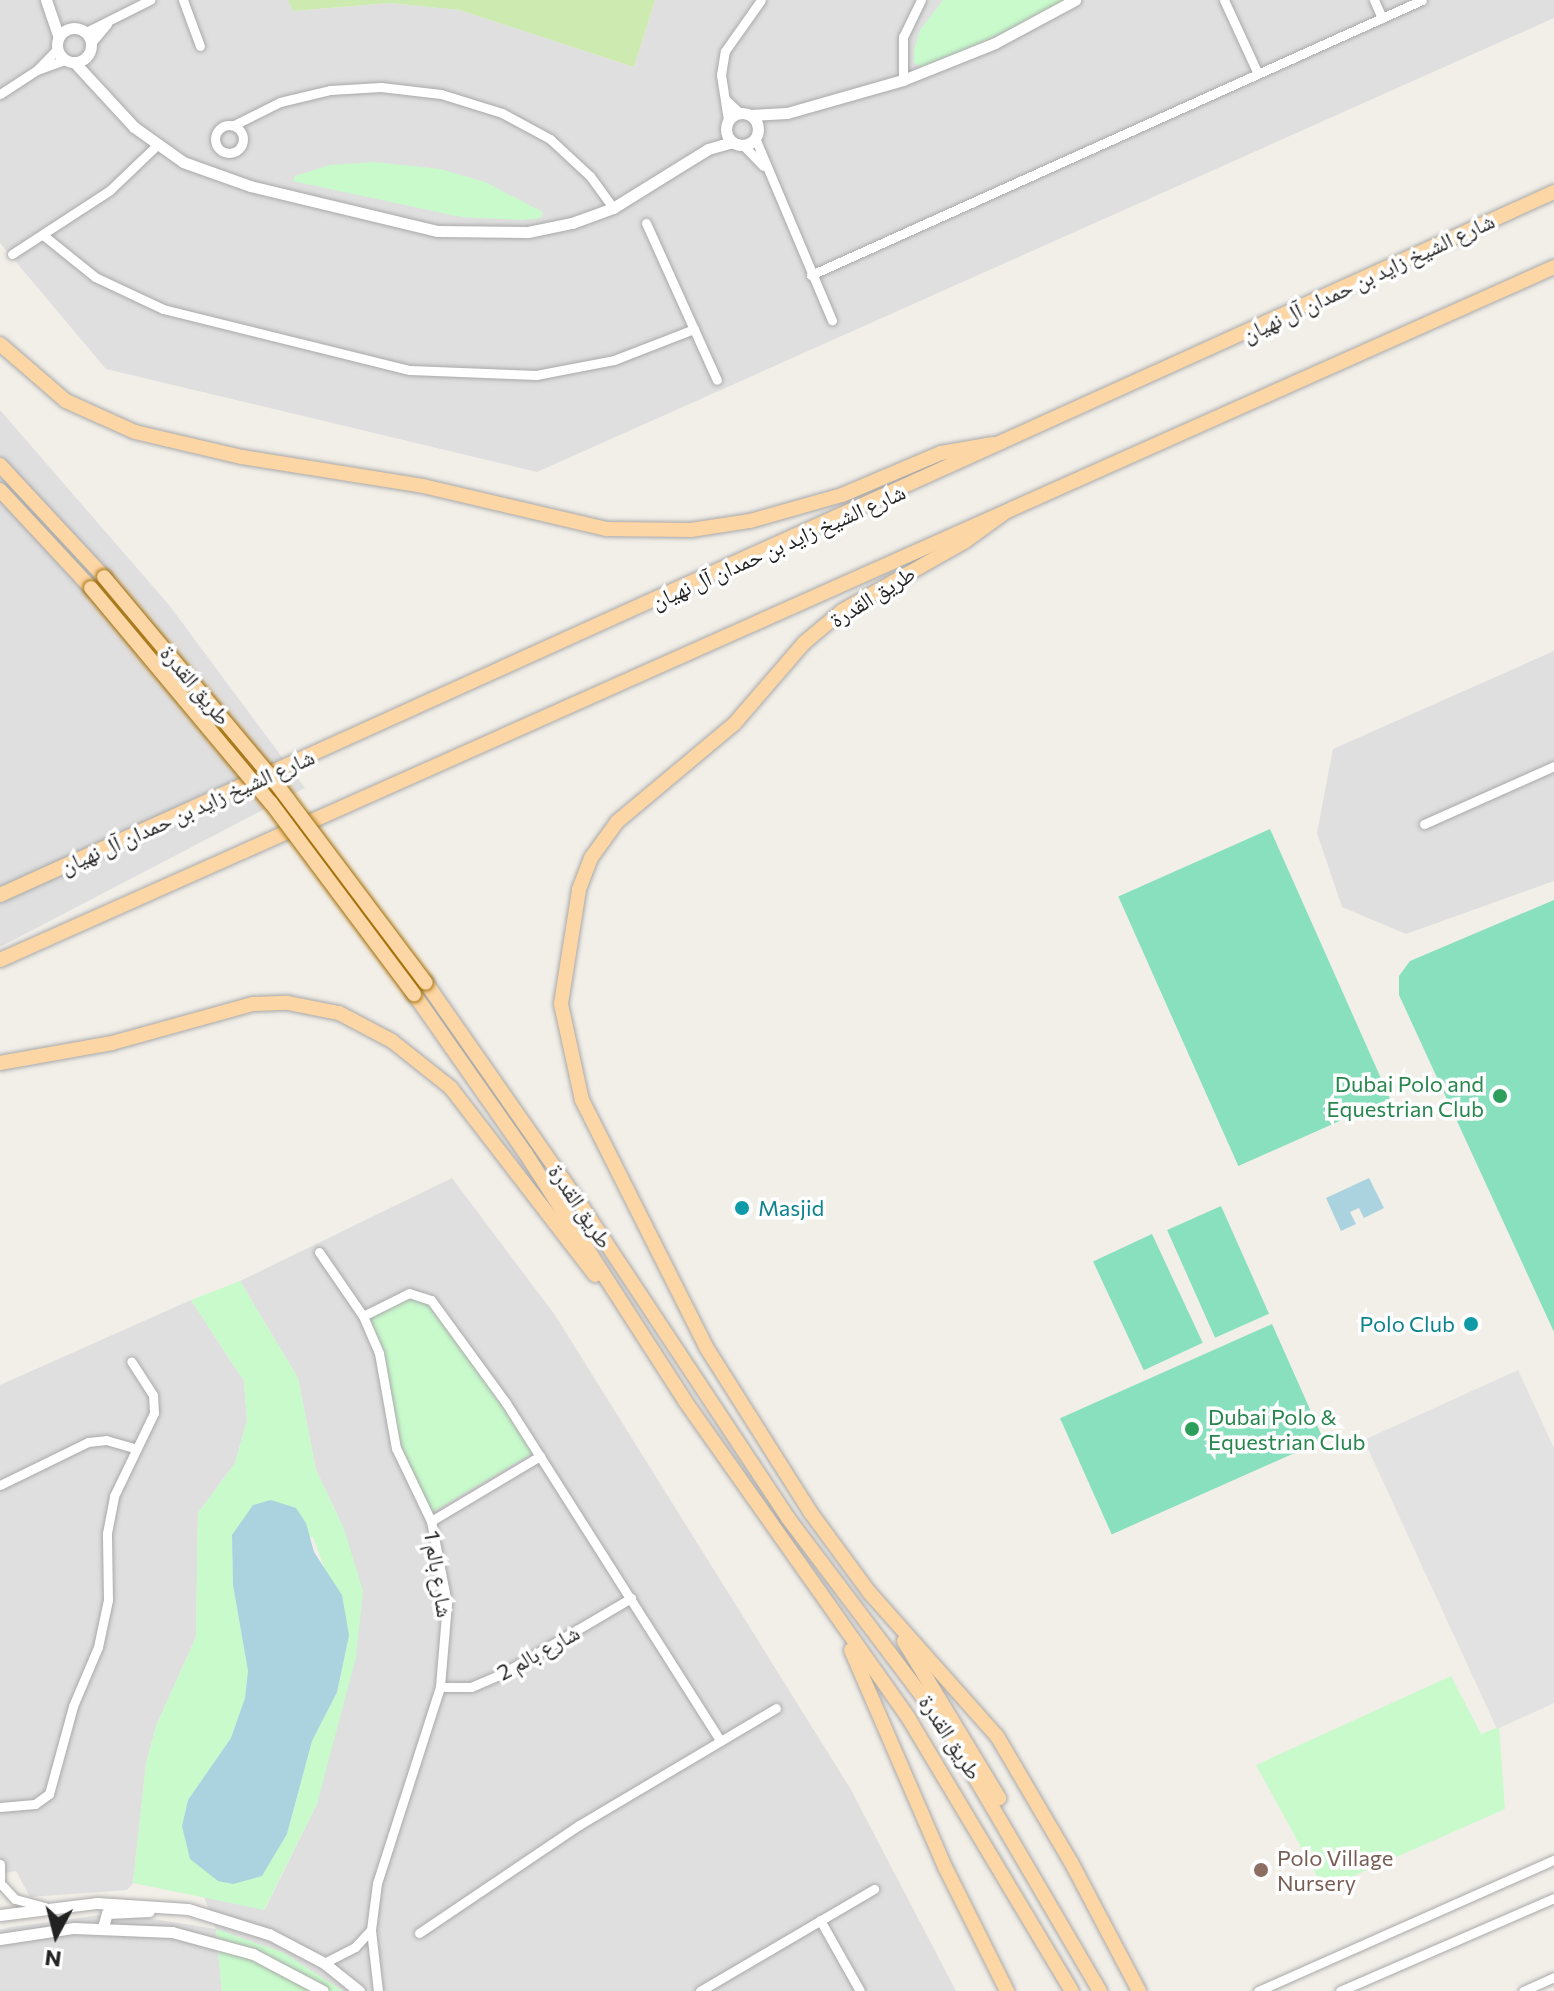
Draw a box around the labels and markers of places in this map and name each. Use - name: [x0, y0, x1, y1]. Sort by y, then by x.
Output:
- place label: Dubai Polo and Equestrian Club: [1326, 1070, 1484, 1122]
- marker: Dubai Polo and Equestrian Club: [1491, 1087, 1509, 1105]
- place label: Masjid: [758, 1195, 824, 1221]
- marker: Masjid: [733, 1199, 751, 1217]
- place label: Polo Club: [1360, 1311, 1455, 1337]
- marker: Polo Club: [1462, 1315, 1480, 1333]
- place label: Dubai Polo & Equestrian Club: [1208, 1403, 1366, 1454]
- marker: Dubai Polo & Equestrian Club: [1183, 1420, 1201, 1438]
- place label: Polo Village Nursery: [1277, 1844, 1393, 1896]
- marker: Polo Village Nursery: [1252, 1861, 1270, 1879]

